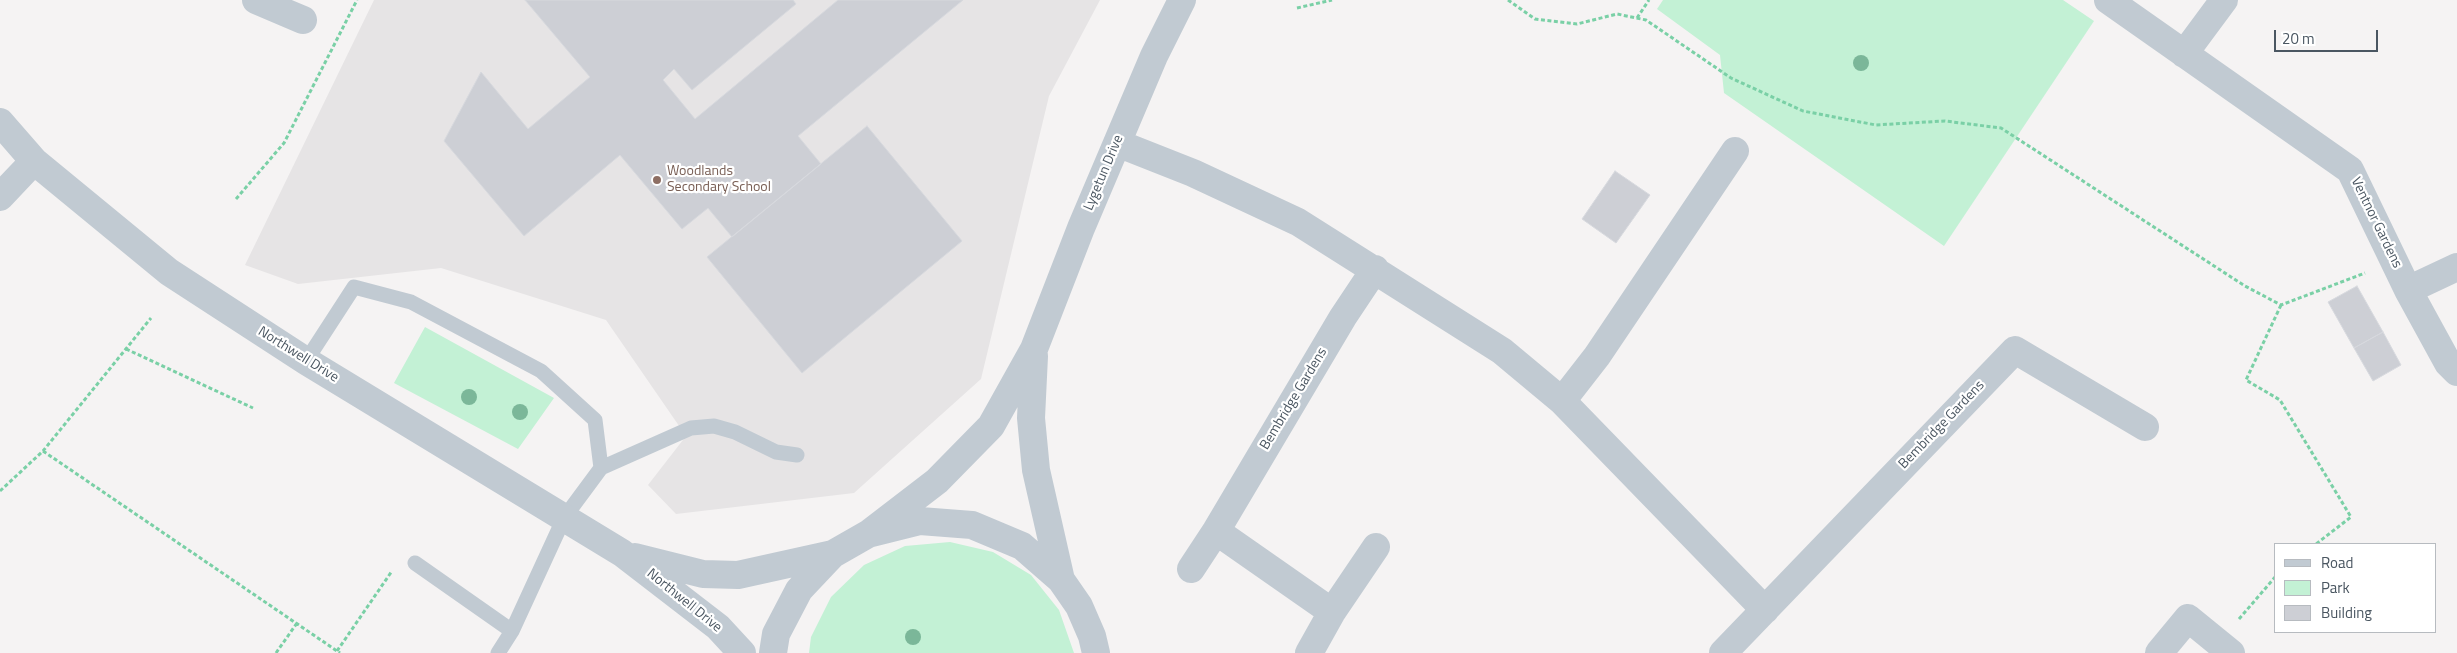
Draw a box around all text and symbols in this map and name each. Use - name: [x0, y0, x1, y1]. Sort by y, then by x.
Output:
- scale bar: [2277, 20, 2381, 52]
- text: 20 m: [2282, 27, 2315, 50]
- street label: Lygetun Drive: [1081, 133, 1127, 213]
- place label: Woodlands Secondary School: [667, 164, 771, 196]
- marker: Woodlands Secondary School: [651, 174, 663, 186]
- street label: Ventnor Gardens: [2347, 175, 2405, 271]
- street label: Northwell Drive: [255, 324, 341, 386]
- street label: Bembridge Gardens: [1257, 345, 1331, 453]
- street label: Bembridge Gardens: [1896, 377, 1988, 473]
- legend: [2274, 543, 2437, 633]
- text: Road: [2321, 551, 2353, 574]
- street label: Northwell Drive: [643, 566, 725, 636]
- text: Park: [2321, 576, 2350, 599]
- text: Building: [2321, 601, 2372, 624]

